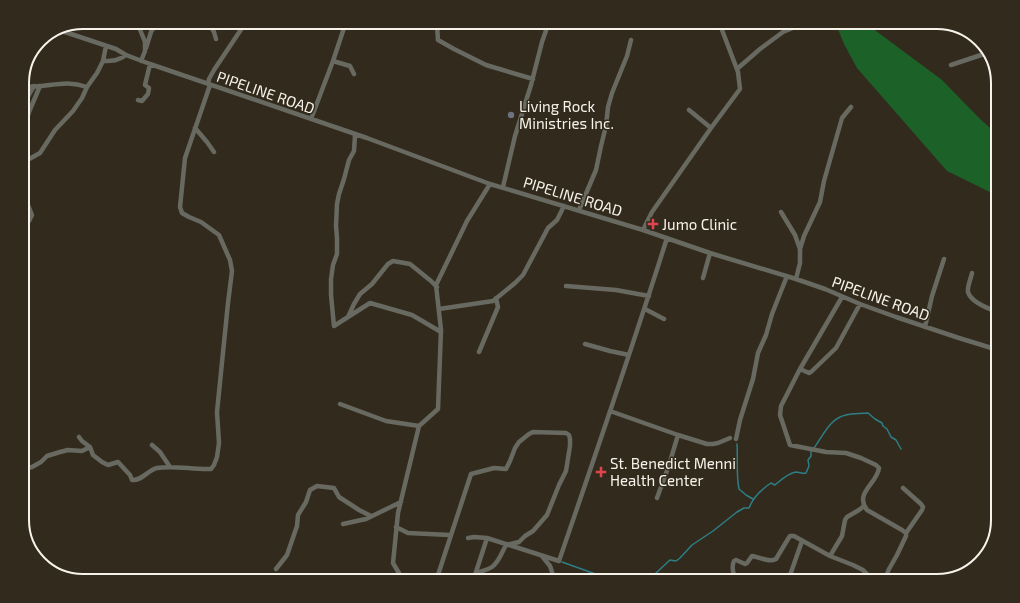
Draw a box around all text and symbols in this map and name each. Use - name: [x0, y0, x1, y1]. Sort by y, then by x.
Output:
- street label: PIPELINE ROAD: [215, 67, 317, 117]
- place label: Living Rock Ministries Inc.: [519, 97, 614, 132]
- marker: Living Rock Ministries Inc.: [506, 110, 516, 120]
- street label: PIPELINE ROAD: [521, 172, 625, 220]
- place label: Jumo Clinic: [662, 215, 737, 233]
- marker: Jumo Clinic: [647, 218, 659, 230]
- street label: PIPELINE ROAD: [830, 272, 932, 324]
- place label: St. Benedict Menni Health Center: [610, 454, 736, 489]
- marker: St. Benedict Menni Health Center: [595, 466, 607, 478]

